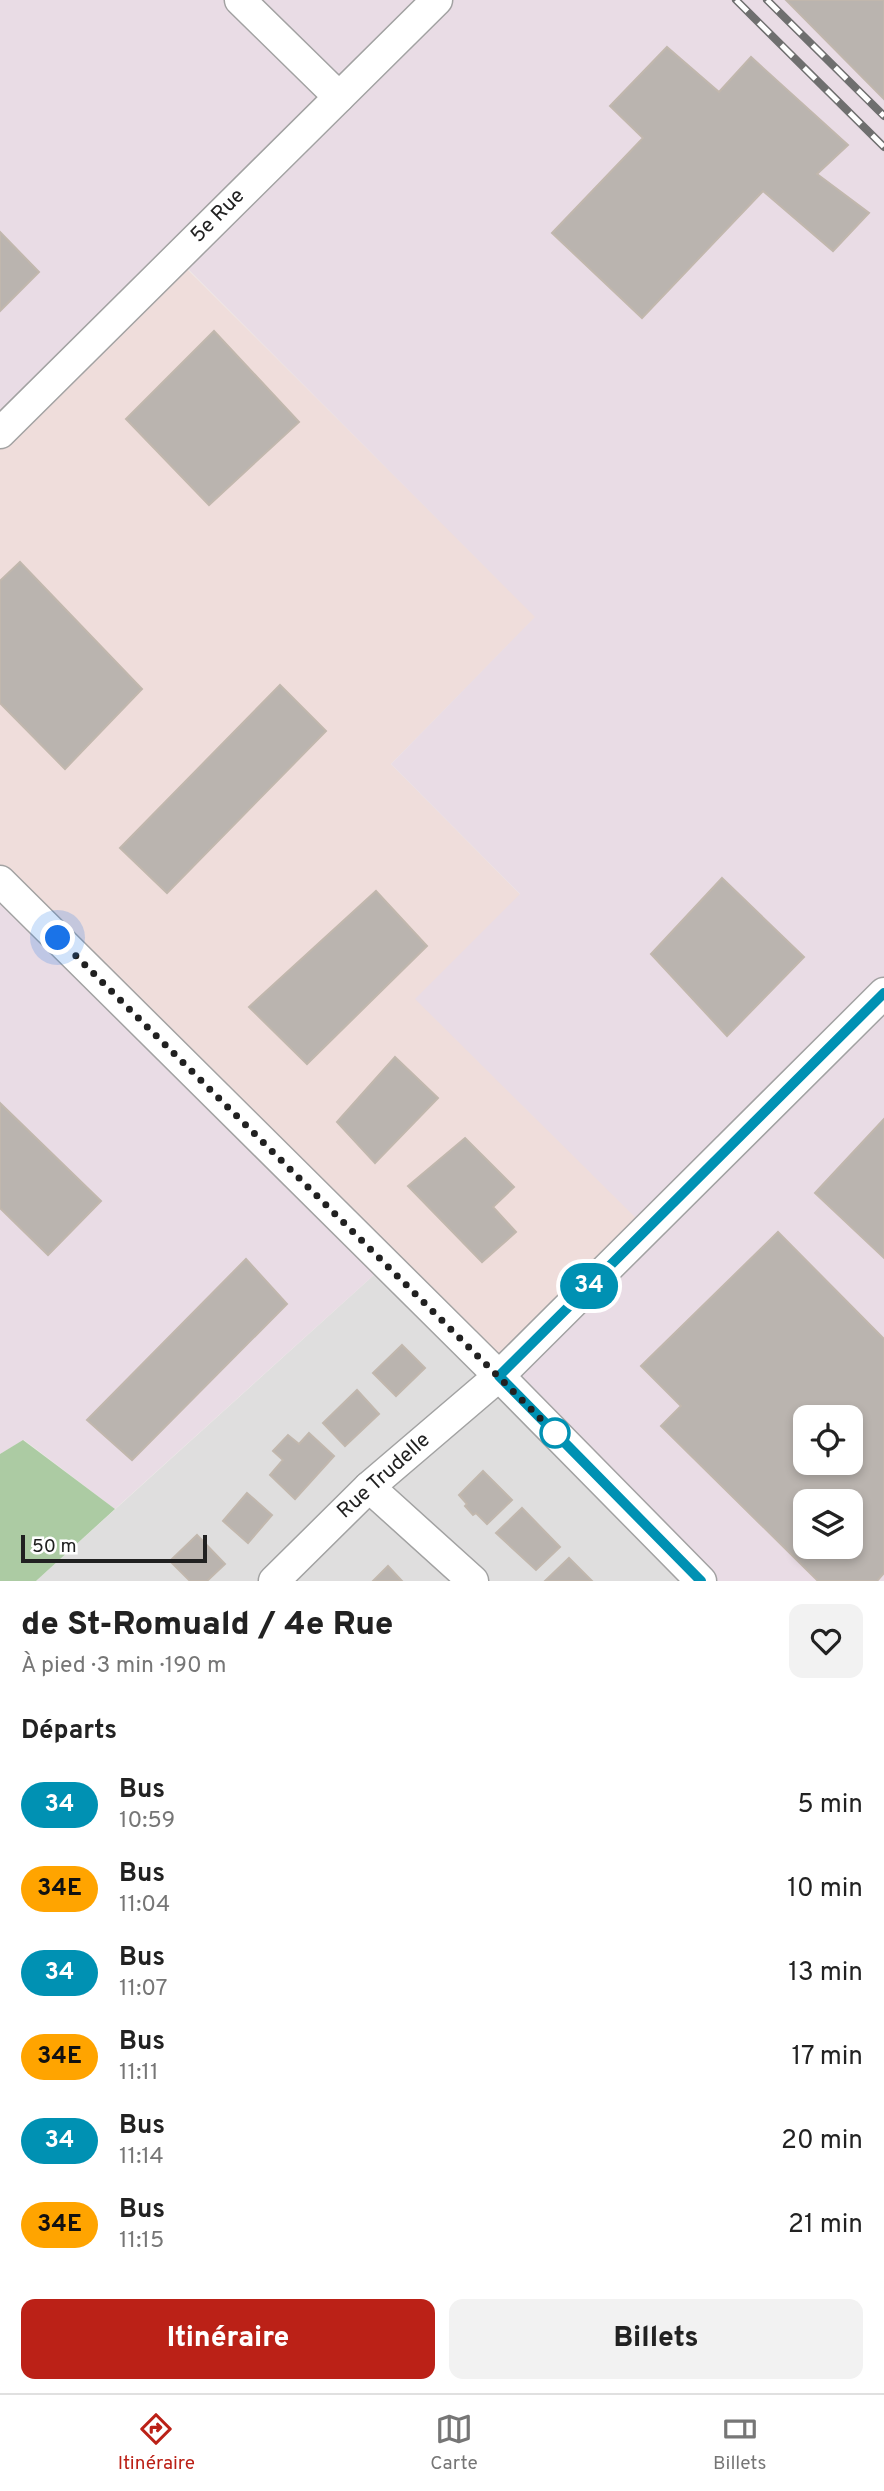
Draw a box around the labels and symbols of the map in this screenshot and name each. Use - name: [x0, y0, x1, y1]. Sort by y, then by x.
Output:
- street label: 5e Rue: [185, 183, 251, 249]
- your location: [40, 920, 75, 955]
- line badge: 34: [558, 1263, 620, 1309]
- unlabelled marker: [540, 1418, 570, 1448]
- street label: Rue Trudelle: [332, 1427, 436, 1525]
- scale bar: [21, 1532, 206, 1564]

